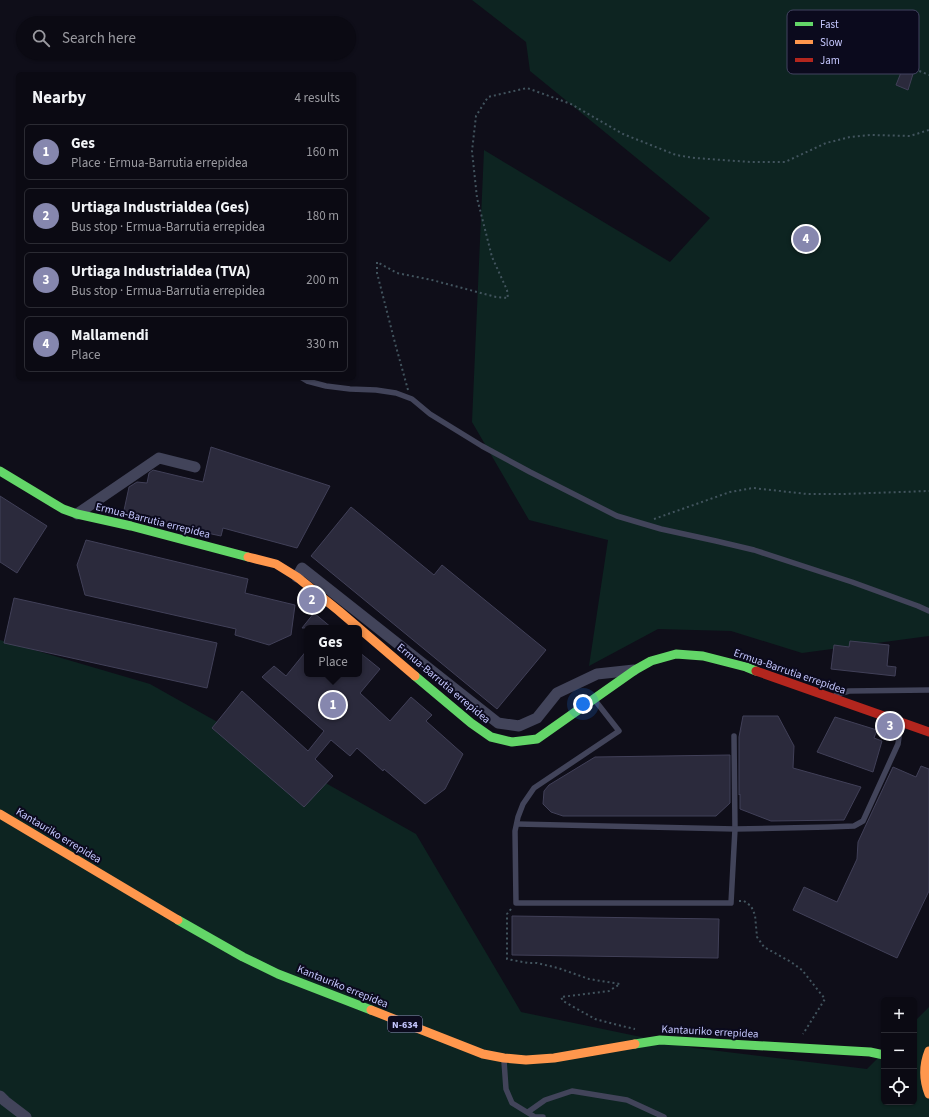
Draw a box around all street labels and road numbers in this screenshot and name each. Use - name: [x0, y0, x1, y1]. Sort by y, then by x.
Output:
- street label: Ermua-Barrutia errepidea: [94, 499, 212, 542]
- street label: Ermua-Barrutia errepidea: [394, 640, 494, 727]
- street label: Ermua-Barrutia errepidea: [732, 645, 848, 698]
- street label: Kantauriko errepidea: [13, 804, 104, 867]
- street label: Kantauriko errepidea: [295, 961, 391, 1012]
- road number: N-634: [388, 1016, 422, 1032]
- street label: Kantauriko errepidea: [661, 1021, 759, 1042]

